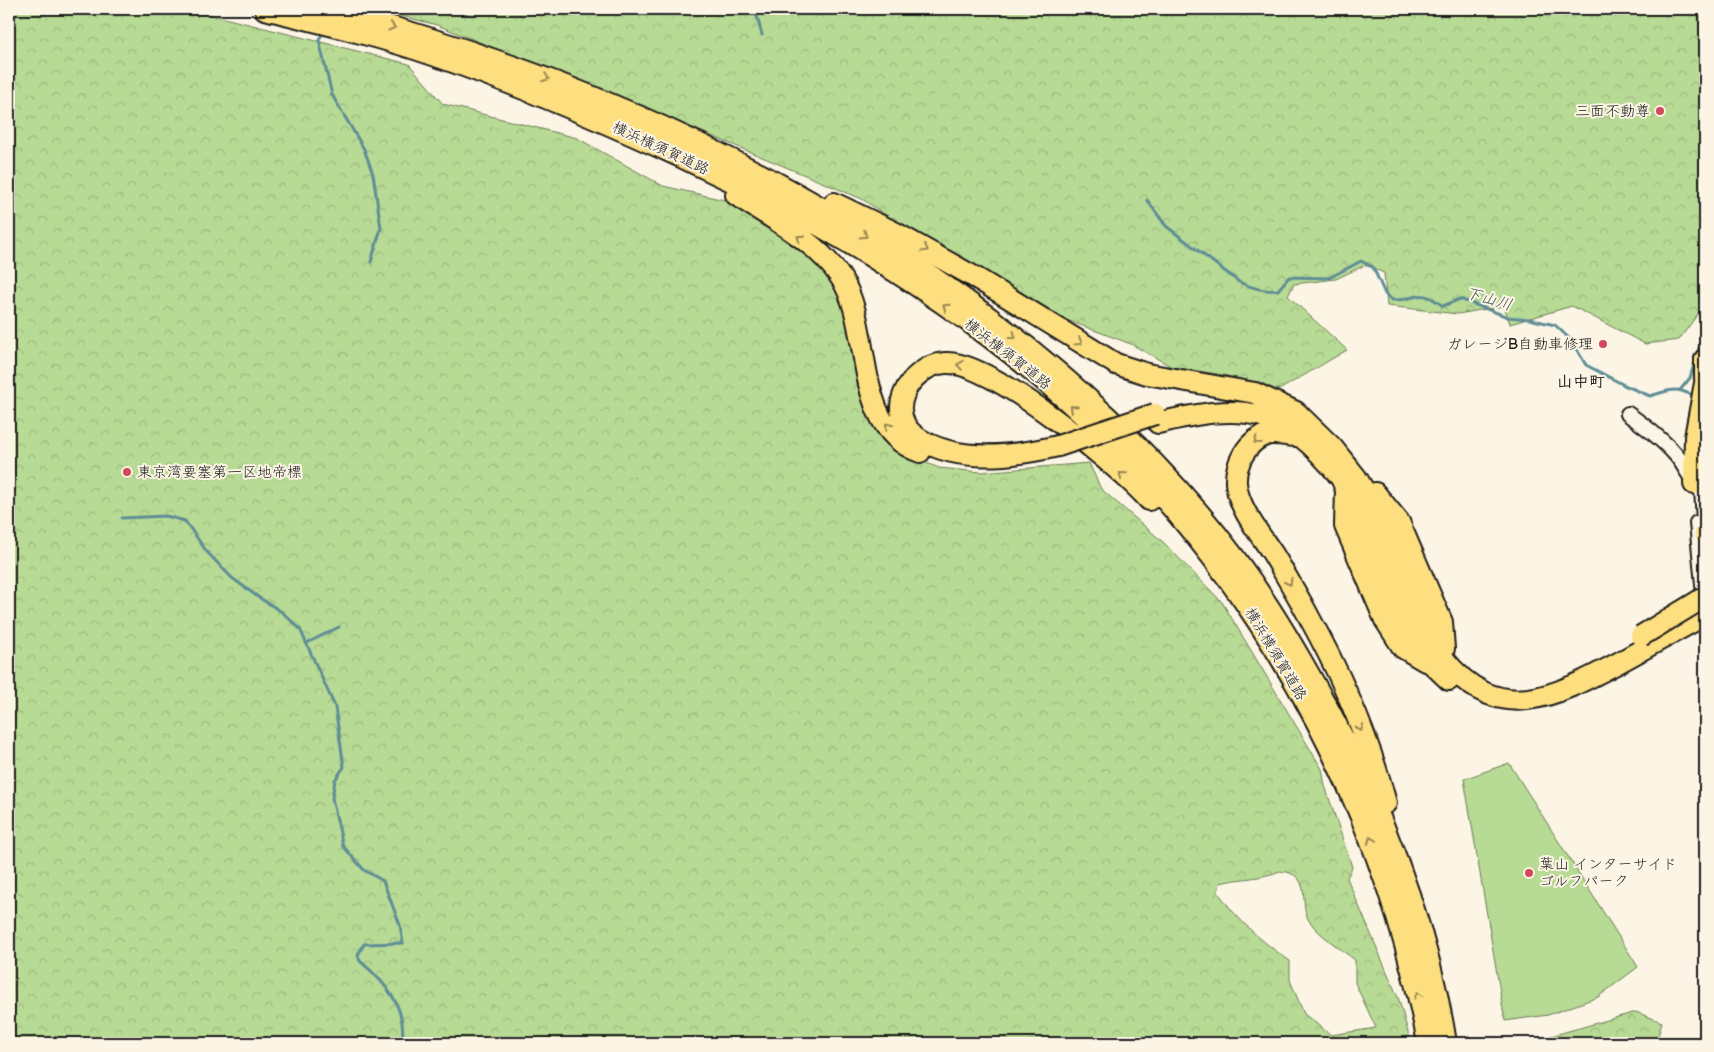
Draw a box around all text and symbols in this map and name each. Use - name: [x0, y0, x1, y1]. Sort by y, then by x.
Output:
- one-way arrow: [388, 21, 396, 32]
- one-way arrow: [541, 72, 550, 82]
- place label: 三面不動尊: [1575, 102, 1650, 121]
- marker: 三面不動尊: [1654, 105, 1666, 117]
- street label: 横浜横須賀道路: [609, 118, 712, 179]
- one-way arrow: [859, 228, 868, 238]
- one-way arrow: [797, 235, 806, 243]
- one-way arrow: [919, 243, 928, 253]
- water label: 下山川: [1463, 284, 1514, 315]
- one-way arrow: [942, 304, 952, 313]
- street label: 横浜横須賀道路: [960, 315, 1055, 394]
- one-way arrow: [1007, 330, 1016, 338]
- place label: ガレージB自動車修理: [1447, 335, 1593, 354]
- one-way arrow: [1073, 336, 1082, 346]
- marker: ガレージB自動車修理: [1597, 338, 1609, 350]
- one-way arrow: [956, 360, 965, 370]
- district label: 山中町: [1557, 373, 1605, 392]
- one-way arrow: [1070, 405, 1079, 414]
- one-way arrow: [885, 423, 893, 432]
- one-way arrow: [1253, 435, 1263, 444]
- place label: 東京湾要塞第一区地帝標: [137, 463, 302, 482]
- marker: 東京湾要塞第一区地帝標: [121, 466, 133, 478]
- one-way arrow: [1119, 472, 1128, 481]
- one-way arrow: [1283, 577, 1293, 586]
- street label: 横浜横須賀道路: [1240, 604, 1311, 704]
- one-way arrow: [1354, 723, 1365, 732]
- one-way arrow: [1366, 836, 1377, 845]
- place label: 葉山 インターサイド ゴルフパーク: [1539, 855, 1677, 891]
- marker: 葉山 インターサイド ゴルフパーク: [1523, 867, 1535, 879]
- one-way arrow: [1413, 991, 1424, 1000]

